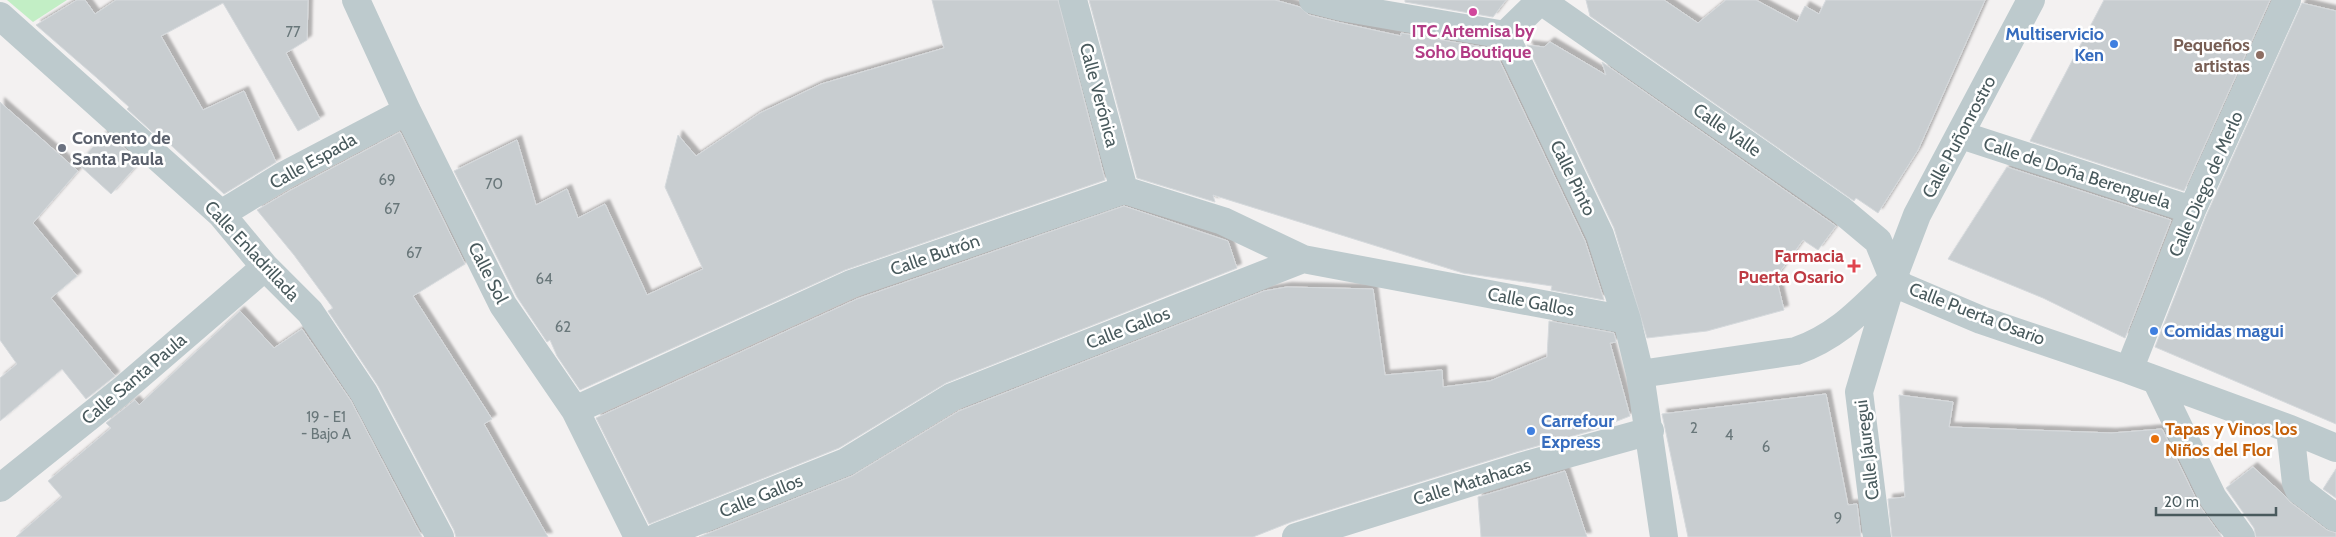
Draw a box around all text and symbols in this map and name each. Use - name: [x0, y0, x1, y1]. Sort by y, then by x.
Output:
- marker: ITC Artemisa by Soho Boutique: [1467, 6, 1479, 18]
- place label: ITC Artemisa by Soho Boutique: [1412, 20, 1535, 63]
- house number: 77: [285, 23, 301, 41]
- place label: Multiservicio Ken: [2005, 23, 2104, 66]
- place label: Pequeños artistas: [2173, 34, 2250, 77]
- marker: Multiservicio Ken: [2108, 38, 2120, 50]
- street label: Calle Verónica: [1075, 41, 1124, 150]
- marker: Pequeños artistas: [2254, 49, 2266, 61]
- street label: Calle Puñonrostro: [1918, 72, 2001, 202]
- street label: Calle Valle: [1689, 99, 1765, 161]
- street label: Calle Diego de Merlo: [2164, 108, 2248, 260]
- place label: Convento de Santa Paula: [72, 127, 171, 170]
- street label: Calle Espada: [266, 128, 361, 194]
- street label: Calle de Doña Berenguela: [1981, 132, 2174, 214]
- street label: Calle Pinto: [1545, 137, 1601, 219]
- marker: Convento de Santa Paula: [56, 142, 68, 154]
- house number: 69: [378, 171, 396, 189]
- house number: 70: [485, 175, 503, 193]
- street label: Calle Enladrillada: [200, 196, 304, 306]
- house number: 67: [384, 200, 400, 218]
- street label: Calle Butrón: [887, 229, 983, 281]
- street label: Calle Sol: [463, 239, 513, 308]
- house number: 67: [406, 244, 422, 262]
- place label: Farmacia Puerta Osario: [1738, 245, 1844, 288]
- marker: Farmacia Puerta Osario: [1848, 260, 1860, 272]
- house number: 64: [535, 270, 553, 288]
- street label: Calle Puerta Osario: [1906, 278, 2048, 350]
- street label: Calle Gallos: [1486, 283, 1576, 321]
- street label: Calle Gallos: [1083, 302, 1173, 354]
- house number: 62: [555, 318, 571, 336]
- place label: Comidas magui: [2164, 320, 2284, 342]
- marker: Comidas magui: [2148, 325, 2160, 337]
- street label: Calle Santa Paula: [77, 328, 191, 429]
- street label: Calle Jáuregui: [1850, 399, 1884, 501]
- house number: 19 - E1 - Bajo A: [301, 408, 352, 443]
- place label: Carrefour Express: [1541, 410, 1614, 453]
- place label: Tapas y Vinos los Niños del Flor: [2165, 418, 2298, 461]
- house number: 2: [1690, 419, 1698, 437]
- marker: Carrefour Express: [1525, 425, 1537, 437]
- house number: 4: [1725, 426, 1734, 444]
- marker: Tapas y Vinos los Niños del Flor: [2149, 433, 2161, 445]
- house number: 6: [1762, 438, 1770, 456]
- street label: Calle Matahacas: [1411, 454, 1533, 510]
- street label: Calle Gallos: [716, 469, 806, 523]
- scale bar: [2156, 484, 2276, 516]
- text: 20 m: [2164, 493, 2199, 511]
- house number: 9: [1834, 509, 1842, 527]

